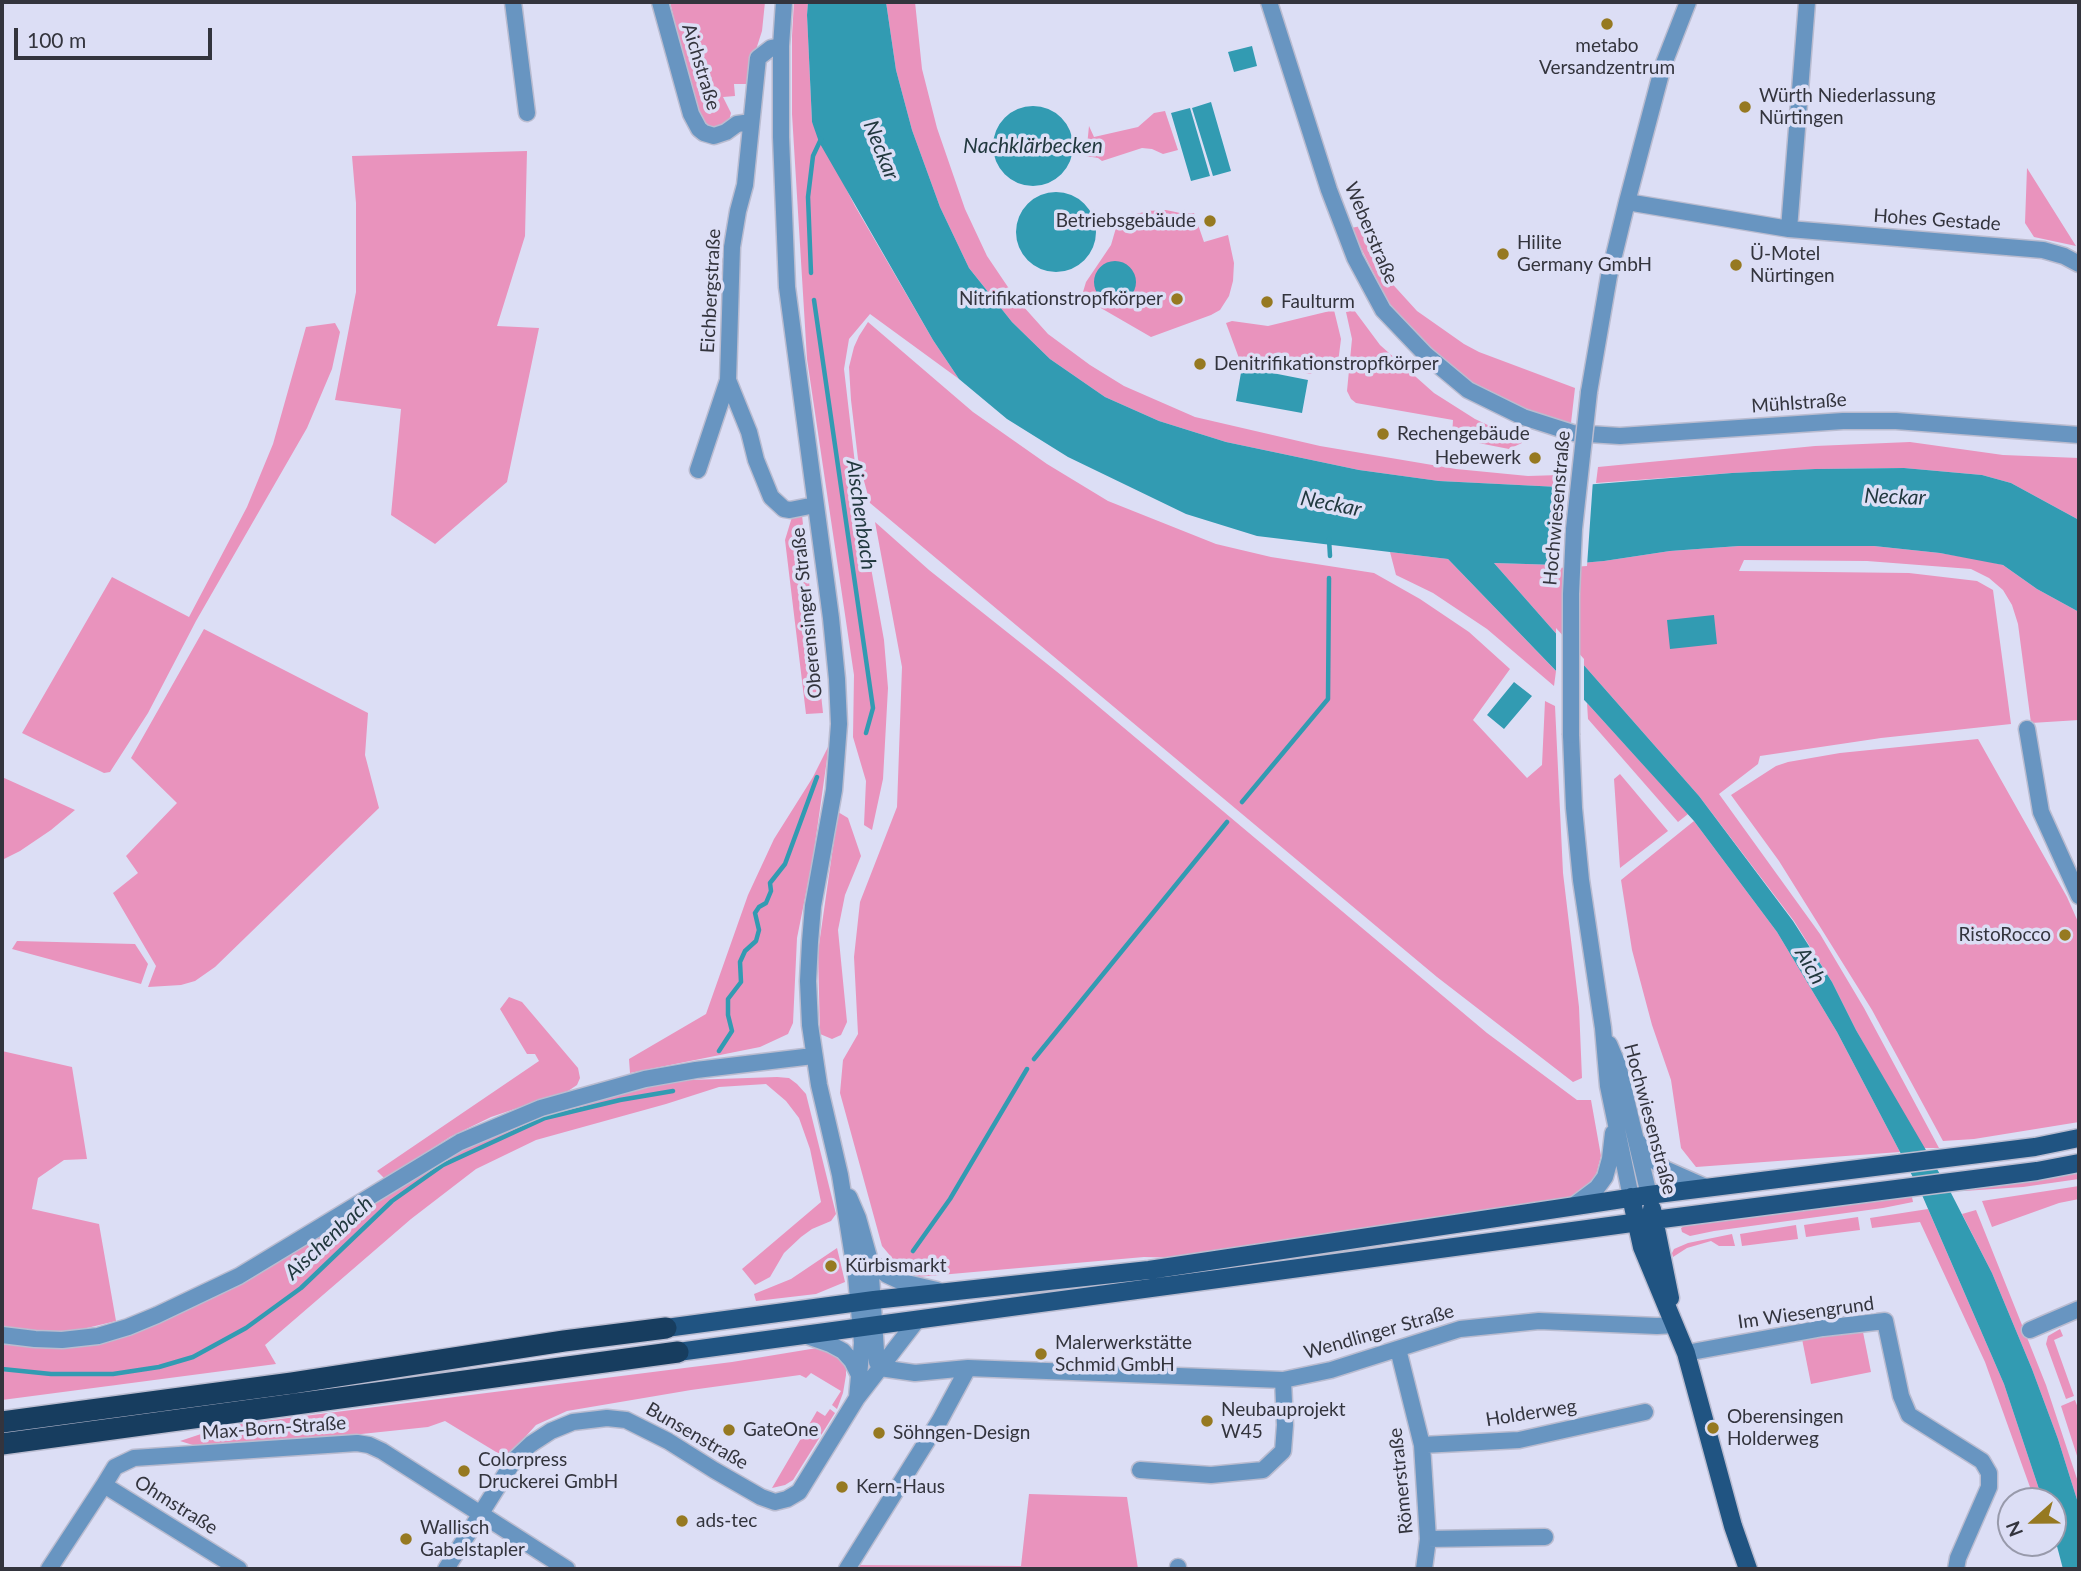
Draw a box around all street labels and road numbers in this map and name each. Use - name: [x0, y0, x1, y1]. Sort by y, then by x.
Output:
- street label: Aichstraße: [677, 21, 725, 113]
- street label: Weberstraße: [1339, 179, 1403, 287]
- street label: Hohes Gestade: [1873, 204, 2001, 236]
- street label: Eichbergstraße: [696, 228, 726, 354]
- street label: Mühlstraße: [1751, 388, 1847, 418]
- street label: Hochwiesenstraße: [1539, 430, 1575, 586]
- street label: Oberensinger Straße: [787, 526, 827, 700]
- street label: Hochwiesenstraße: [1619, 1041, 1681, 1197]
- street label: Im Wiesengrund: [1736, 1292, 1876, 1334]
- street label: Wendlinger Straße: [1301, 1300, 1457, 1364]
- street label: Holderweg: [1484, 1395, 1578, 1431]
- street label: Bunsenstraße: [642, 1398, 752, 1474]
- street label: Max-Born-Straße: [201, 1412, 347, 1444]
- street label: Römerstraße: [1384, 1427, 1418, 1535]
- street label: Ohmstraße: [130, 1471, 222, 1539]

